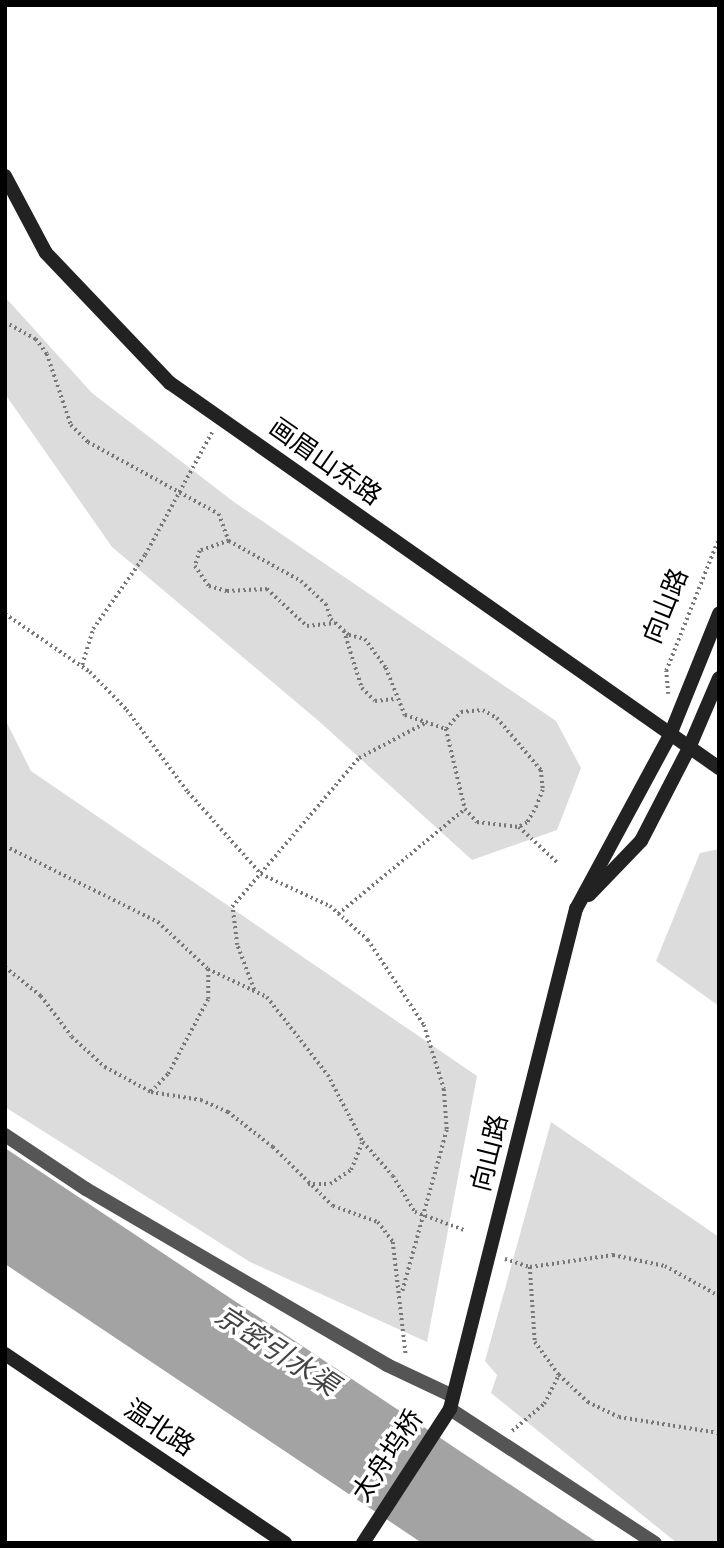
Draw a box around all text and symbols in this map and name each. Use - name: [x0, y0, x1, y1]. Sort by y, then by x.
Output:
- street label: 画眉山东路: [263, 412, 387, 512]
- street label: 向山路: [637, 564, 695, 648]
- street label: 向山路: [465, 1111, 515, 1195]
- water label: 京密引水渠: [209, 1298, 345, 1402]
- street label: 温北路: [118, 1393, 200, 1463]
- street label: 太舟坞桥: [346, 1404, 430, 1508]

